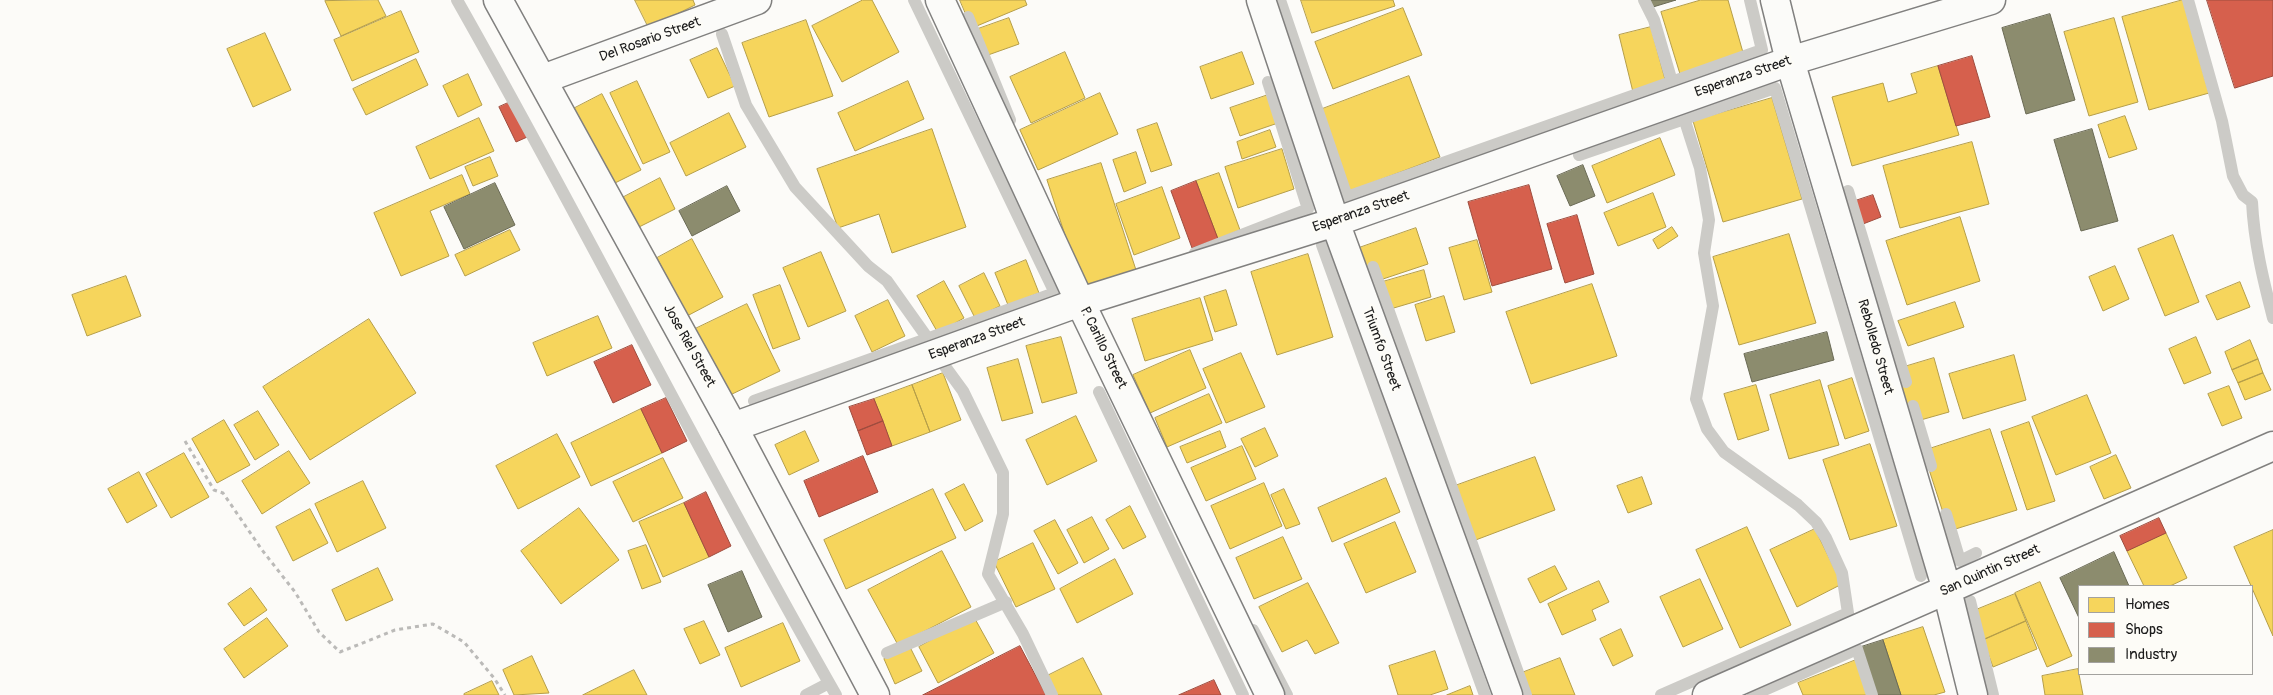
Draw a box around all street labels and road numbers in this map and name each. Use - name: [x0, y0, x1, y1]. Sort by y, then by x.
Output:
- street label: Del Rosario Street: [597, 14, 703, 66]
- street label: Esperanza Street: [1693, 53, 1793, 101]
- street label: Esperanza Street: [1311, 188, 1411, 236]
- street label: Rebolledo Street: [1853, 298, 1897, 396]
- street label: Jose Riel Street: [659, 302, 719, 390]
- street label: P. Carillo Street: [1076, 304, 1130, 392]
- street label: Triumfo Street: [1358, 305, 1404, 393]
- street label: Esperanza Street: [927, 314, 1027, 364]
- street label: San Quintin Street: [1937, 541, 2043, 601]

